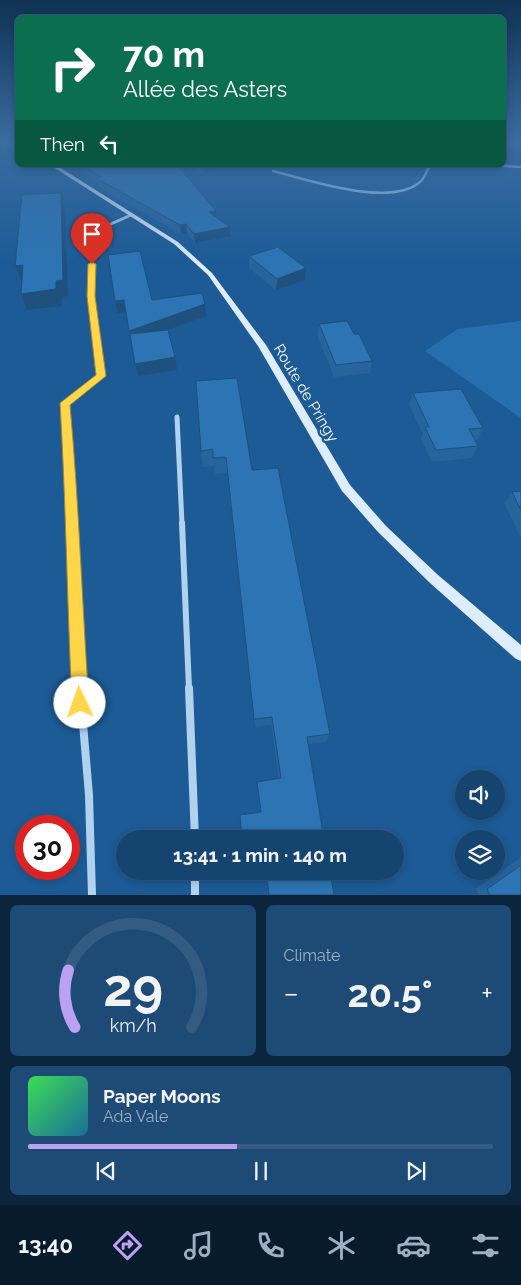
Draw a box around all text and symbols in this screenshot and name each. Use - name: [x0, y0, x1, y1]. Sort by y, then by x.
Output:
- text: 70 m: [123, 34, 205, 75]
- icon: right: [40, 35, 105, 100]
- text: Allée des Asters: [123, 76, 287, 102]
- icon: left: [95, 130, 123, 158]
- text: Then: [40, 133, 85, 155]
- pin: [71, 213, 113, 264]
- icon: arrive: [78, 220, 106, 248]
- street label: Route de Pringy: [270, 341, 342, 445]
- position arrow: [53, 676, 105, 728]
- map controls: [455, 770, 505, 880]
- button: sound: [455, 770, 505, 820]
- speed limit sign: 30: [15, 815, 80, 880]
- button: layers: [455, 830, 505, 880]
- text: 13:41 · 1 min · 140 m: [173, 844, 347, 866]
- text: Climate: [284, 946, 340, 965]
- text: 29: [103, 957, 163, 1018]
- text: 20.5°: [347, 971, 433, 1016]
- text: −: [284, 977, 299, 1010]
- text: +: [481, 977, 493, 1010]
- text: km/h: [109, 1015, 156, 1036]
- text: Paper Moons: [103, 1085, 221, 1107]
- text: Ada Vale: [103, 1107, 168, 1126]
- icon: previous: [92, 1157, 120, 1185]
- icon: pause: [247, 1157, 275, 1185]
- icon: next: [402, 1157, 430, 1185]
- icon: directions: [110, 1228, 145, 1263]
- icon: music: [181, 1228, 216, 1263]
- icon: phone: [253, 1228, 288, 1263]
- icon: climate: [324, 1228, 359, 1263]
- icon: car: [396, 1228, 431, 1263]
- icon: filters: [468, 1228, 503, 1263]
- text: 13:40: [18, 1232, 73, 1258]

